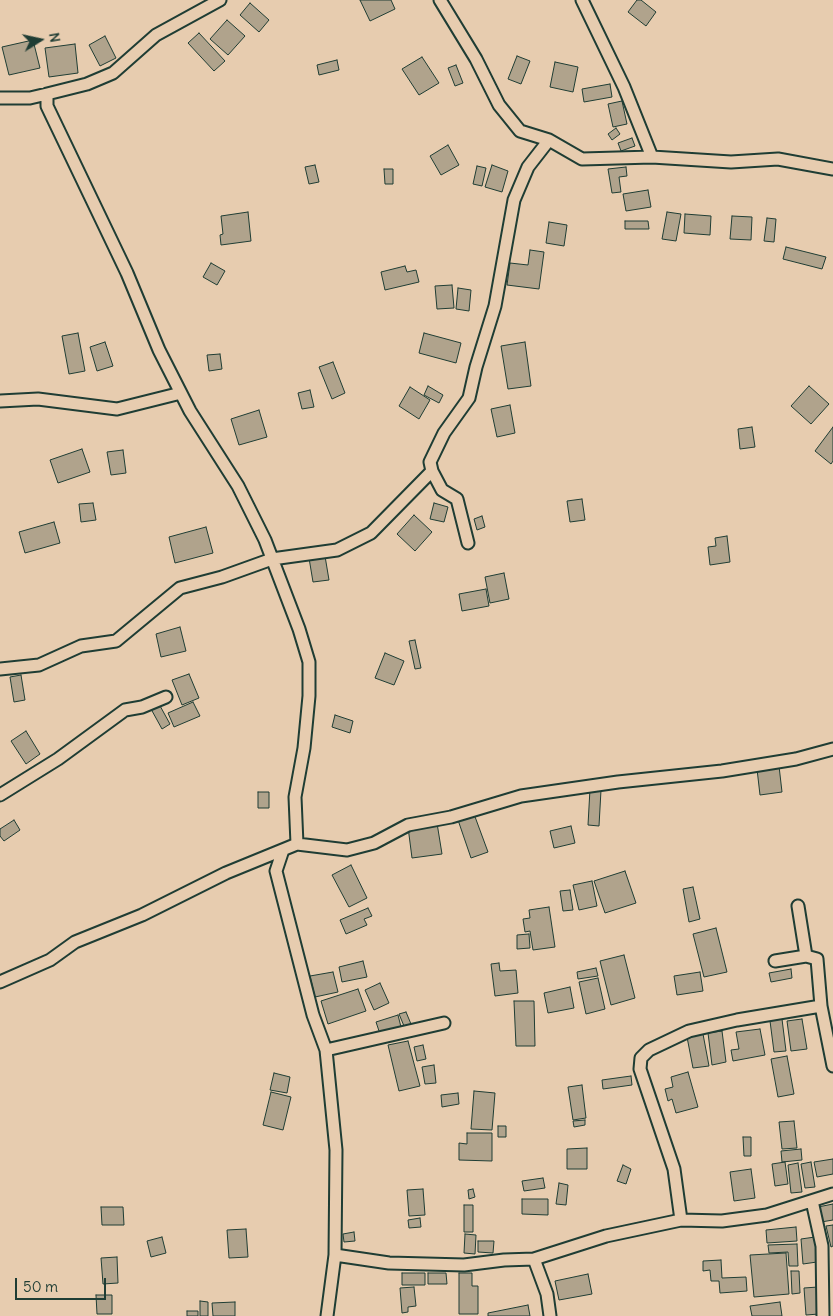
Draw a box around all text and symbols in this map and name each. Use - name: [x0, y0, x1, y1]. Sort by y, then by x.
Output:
- north arrow: [15, 15, 65, 65]
- text: N: [45, 31, 64, 44]
- scale bar: [18, 1268, 109, 1300]
- text: 50 m: [23, 1277, 58, 1296]

